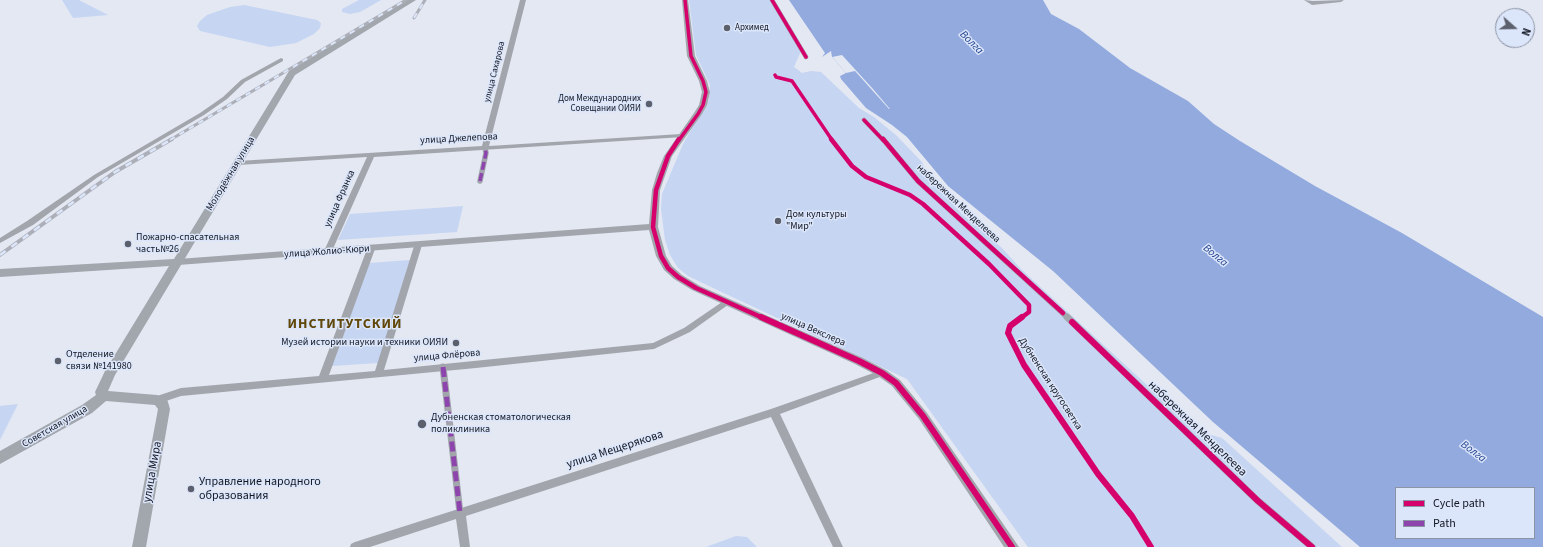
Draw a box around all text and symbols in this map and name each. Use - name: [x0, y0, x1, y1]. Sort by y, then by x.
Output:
- north arrow: [1495, 8, 1535, 48]
- marker: Архимед: [722, 23, 732, 33]
- place label: Архимед: [735, 23, 769, 33]
- text: N: [1518, 26, 1534, 38]
- water label: Волга: [956, 28, 986, 58]
- street label: улица Сахарова: [482, 40, 508, 104]
- place label: Дом Международних Совещании ОИЯИ: [558, 94, 641, 115]
- marker: Дом Международних Совещании ОИЯИ: [644, 99, 654, 109]
- street label: улица Джелепова: [420, 131, 498, 147]
- street label: Молодёжная улица: [204, 135, 258, 213]
- street label: набережная Менделеева: [914, 162, 1002, 246]
- street label: улица Франка: [322, 168, 358, 230]
- place label: Дом культуры "Мир": [786, 209, 847, 232]
- marker: Дом культуры "Мир": [773, 216, 783, 226]
- place label: Пожарно-спасательная часть№26: [136, 232, 239, 256]
- marker: Пожарно-спасательная часть№26: [123, 239, 133, 249]
- water label: Волга: [1200, 242, 1230, 270]
- street label: улица Жолио-Кюри: [284, 243, 370, 261]
- street label: улица Векслера: [779, 310, 847, 350]
- district label: ИНСТИТУТСКИЙ: [288, 317, 402, 333]
- street label: Дубненская кругосветка: [1016, 336, 1084, 432]
- place label: Музей истории науки и техники ОИЯИ: [281, 337, 448, 349]
- marker: Музей истории науки и техники ОИЯИ: [451, 338, 461, 348]
- street label: улица Флёрова: [413, 347, 481, 365]
- place label: Отделение связи №141980: [66, 349, 132, 372]
- marker: Отделение связи №141980: [53, 356, 63, 366]
- street label: набережная Менделеева: [1145, 378, 1249, 480]
- street label: Советская улица: [20, 403, 90, 451]
- place label: Дубненская стоматологическая поликлиника: [431, 412, 571, 436]
- marker: Дубненская стоматологическая поликлиника: [416, 418, 428, 430]
- street label: улица Мещерякова: [565, 428, 665, 472]
- water label: Волга: [1458, 438, 1488, 466]
- street label: улица Мира: [141, 440, 165, 504]
- place label: Управление народного образования: [199, 475, 321, 503]
- marker: Управление народного образования: [186, 484, 196, 494]
- legend: [1395, 487, 1535, 539]
- text: Cycle path: [1433, 495, 1485, 512]
- text: Path: [1433, 515, 1456, 532]

